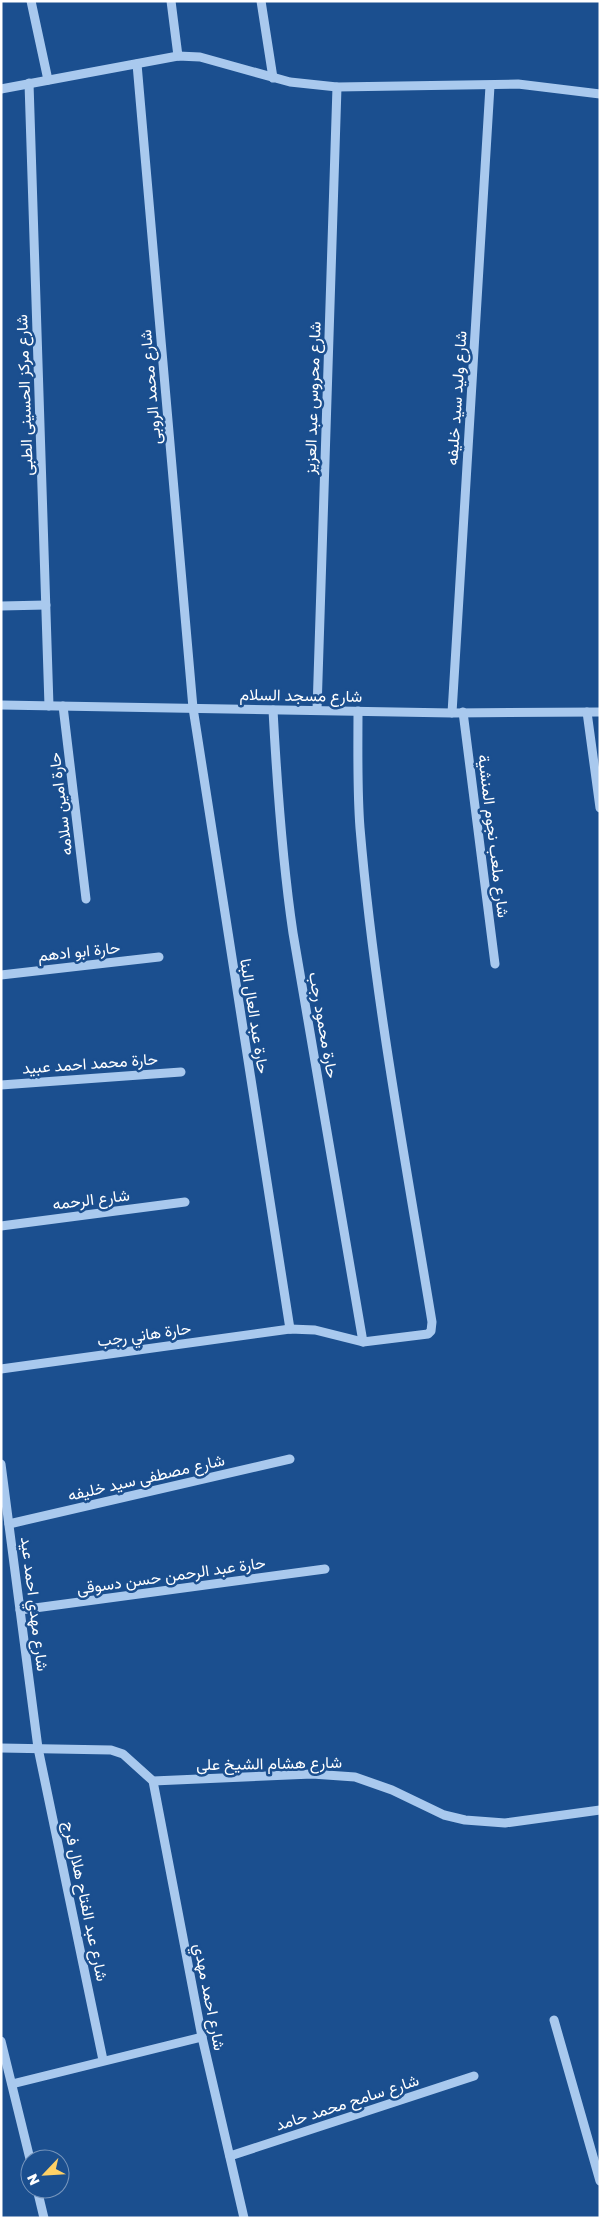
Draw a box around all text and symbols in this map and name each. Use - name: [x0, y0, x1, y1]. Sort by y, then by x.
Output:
- street label: شارع مركز الحسينى الطبى: [11, 314, 39, 476]
- street label: شارع محروس عبد العزيز: [299, 321, 327, 476]
- street label: شارع محمد الروبى: [135, 329, 167, 445]
- street label: شارع وليد سيد خليفه: [441, 330, 473, 466]
- street label: شارع مسجد السلام: [239, 684, 362, 708]
- street label: حارة امين سلامه: [44, 751, 77, 857]
- street label: شارع ملعب نجوم المنشية: [472, 753, 514, 919]
- street label: حارة ابو ادهم: [37, 937, 122, 966]
- street label: حارة عبد العال البنا: [235, 957, 274, 1075]
- street label: حارة محمود رجب: [304, 970, 343, 1080]
- street label: حارة محمد احمد عبيد: [21, 1048, 159, 1079]
- street label: شارع الرحمه: [51, 1184, 131, 1216]
- street label: حارة هاني رجب: [96, 1317, 193, 1354]
- street label: شارع مصطفى سيد خليفه: [66, 1449, 227, 1507]
- street label: شارع مهدي احمد عيد: [13, 1536, 53, 1673]
- street label: حارة عبد الرحمن حسن دسوقى: [75, 1552, 267, 1599]
- street label: شارع هشام الشيخ على: [196, 1752, 342, 1776]
- street label: شارع عبد الفتاح هلال فرج: [57, 1819, 113, 1983]
- street label: شارع احمد مهدي: [186, 1942, 230, 2053]
- street label: شارع سامح محمد حامد: [273, 2069, 422, 2137]
- north arrow: [20, 2149, 70, 2199]
- text: N: [23, 2171, 43, 2188]

